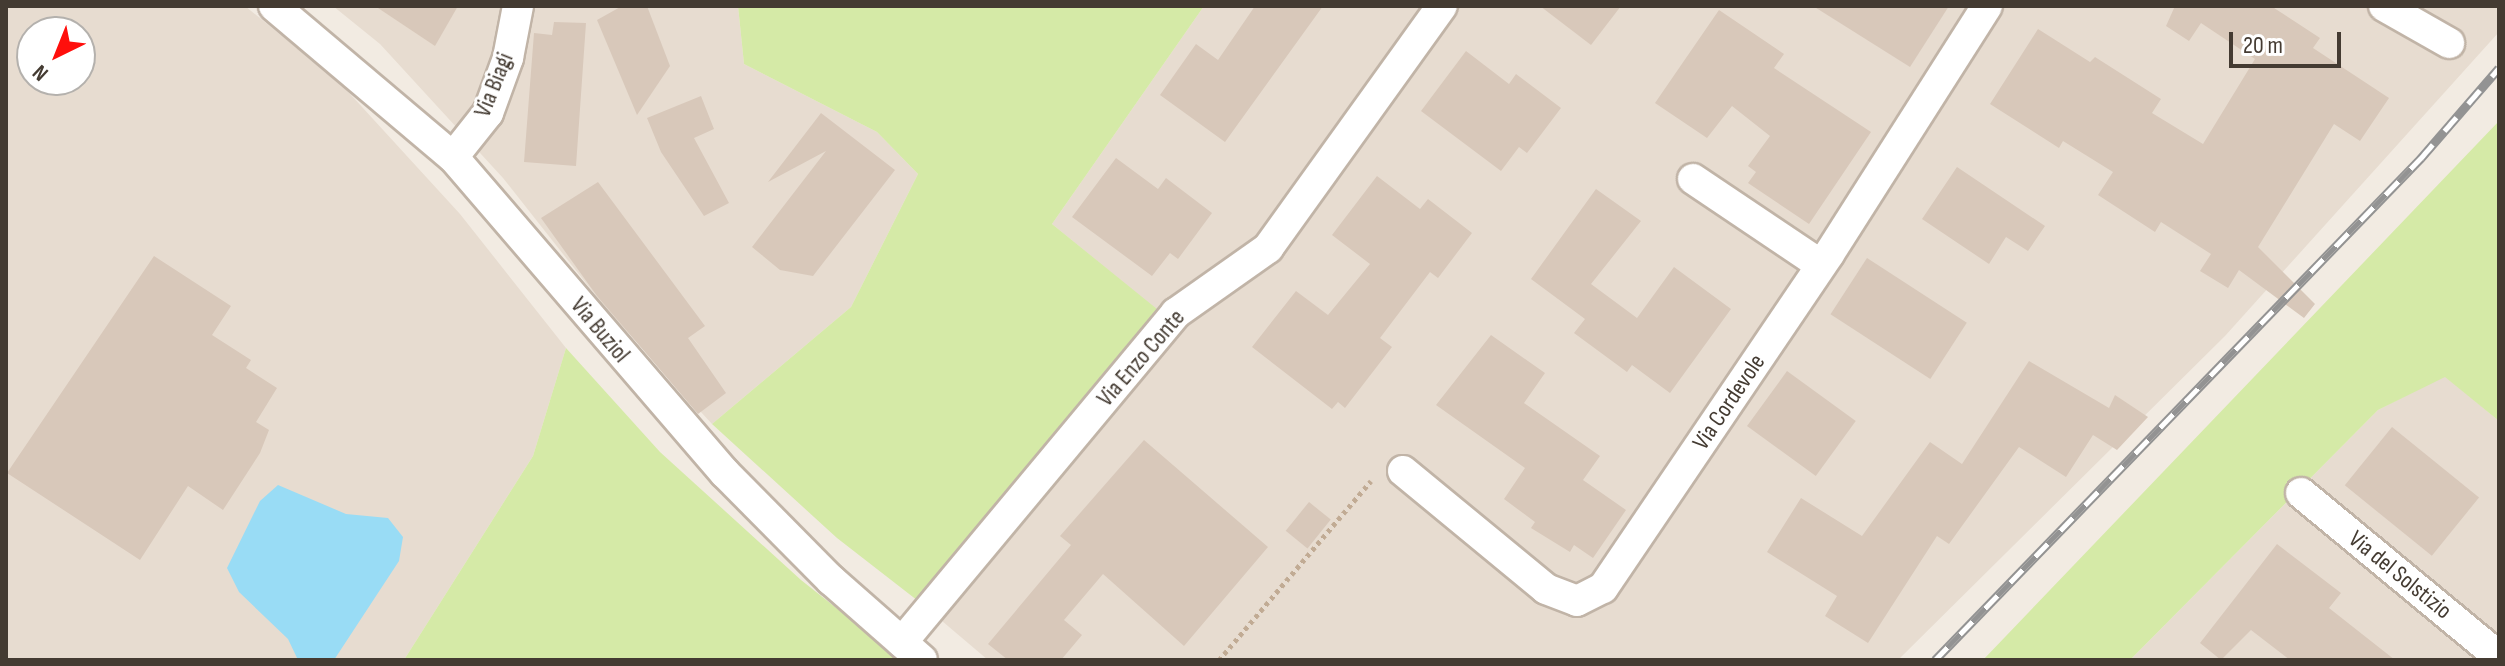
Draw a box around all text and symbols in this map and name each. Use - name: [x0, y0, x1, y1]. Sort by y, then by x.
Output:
- north arrow: [16, 16, 96, 96]
- scale bar: [2233, 16, 2345, 66]
- text: 20 m: [2243, 31, 2283, 60]
- street label: Via Biagi: [468, 49, 520, 121]
- text: N: [27, 59, 54, 86]
- street label: Via Buziol: [564, 291, 636, 369]
- street label: Via Enzo Conte: [1091, 304, 1191, 412]
- street label: Via Cordevole: [1687, 349, 1771, 455]
- street label: Via del Solstizio: [2343, 525, 2457, 625]

